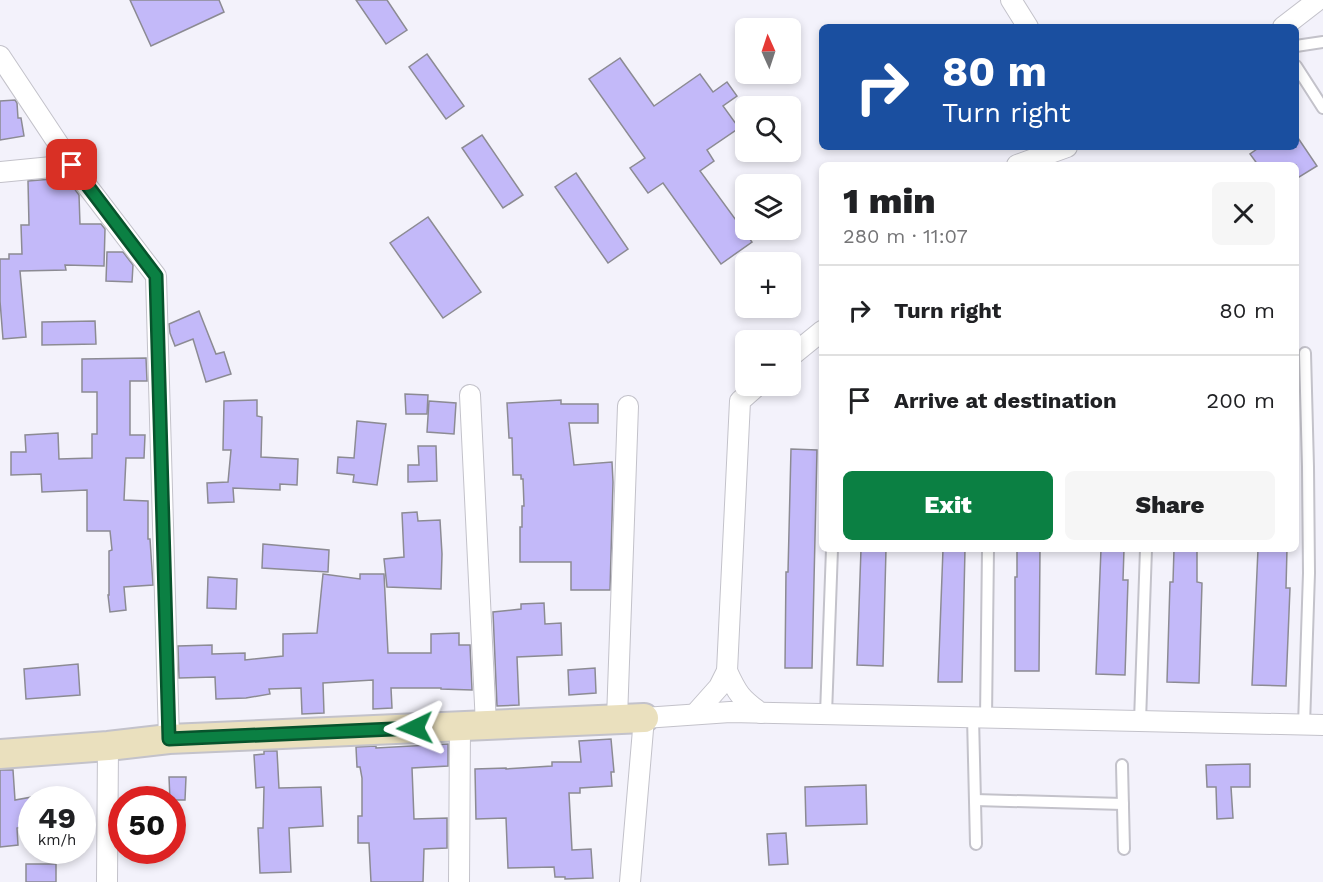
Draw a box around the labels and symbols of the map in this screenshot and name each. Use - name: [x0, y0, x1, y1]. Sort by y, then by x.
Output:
- north arrow: [735, 18, 801, 84]
- pin: [46, 139, 97, 190]
- position arrow: [383, 696, 447, 760]
- speed limit sign: 50: [108, 786, 186, 864]

